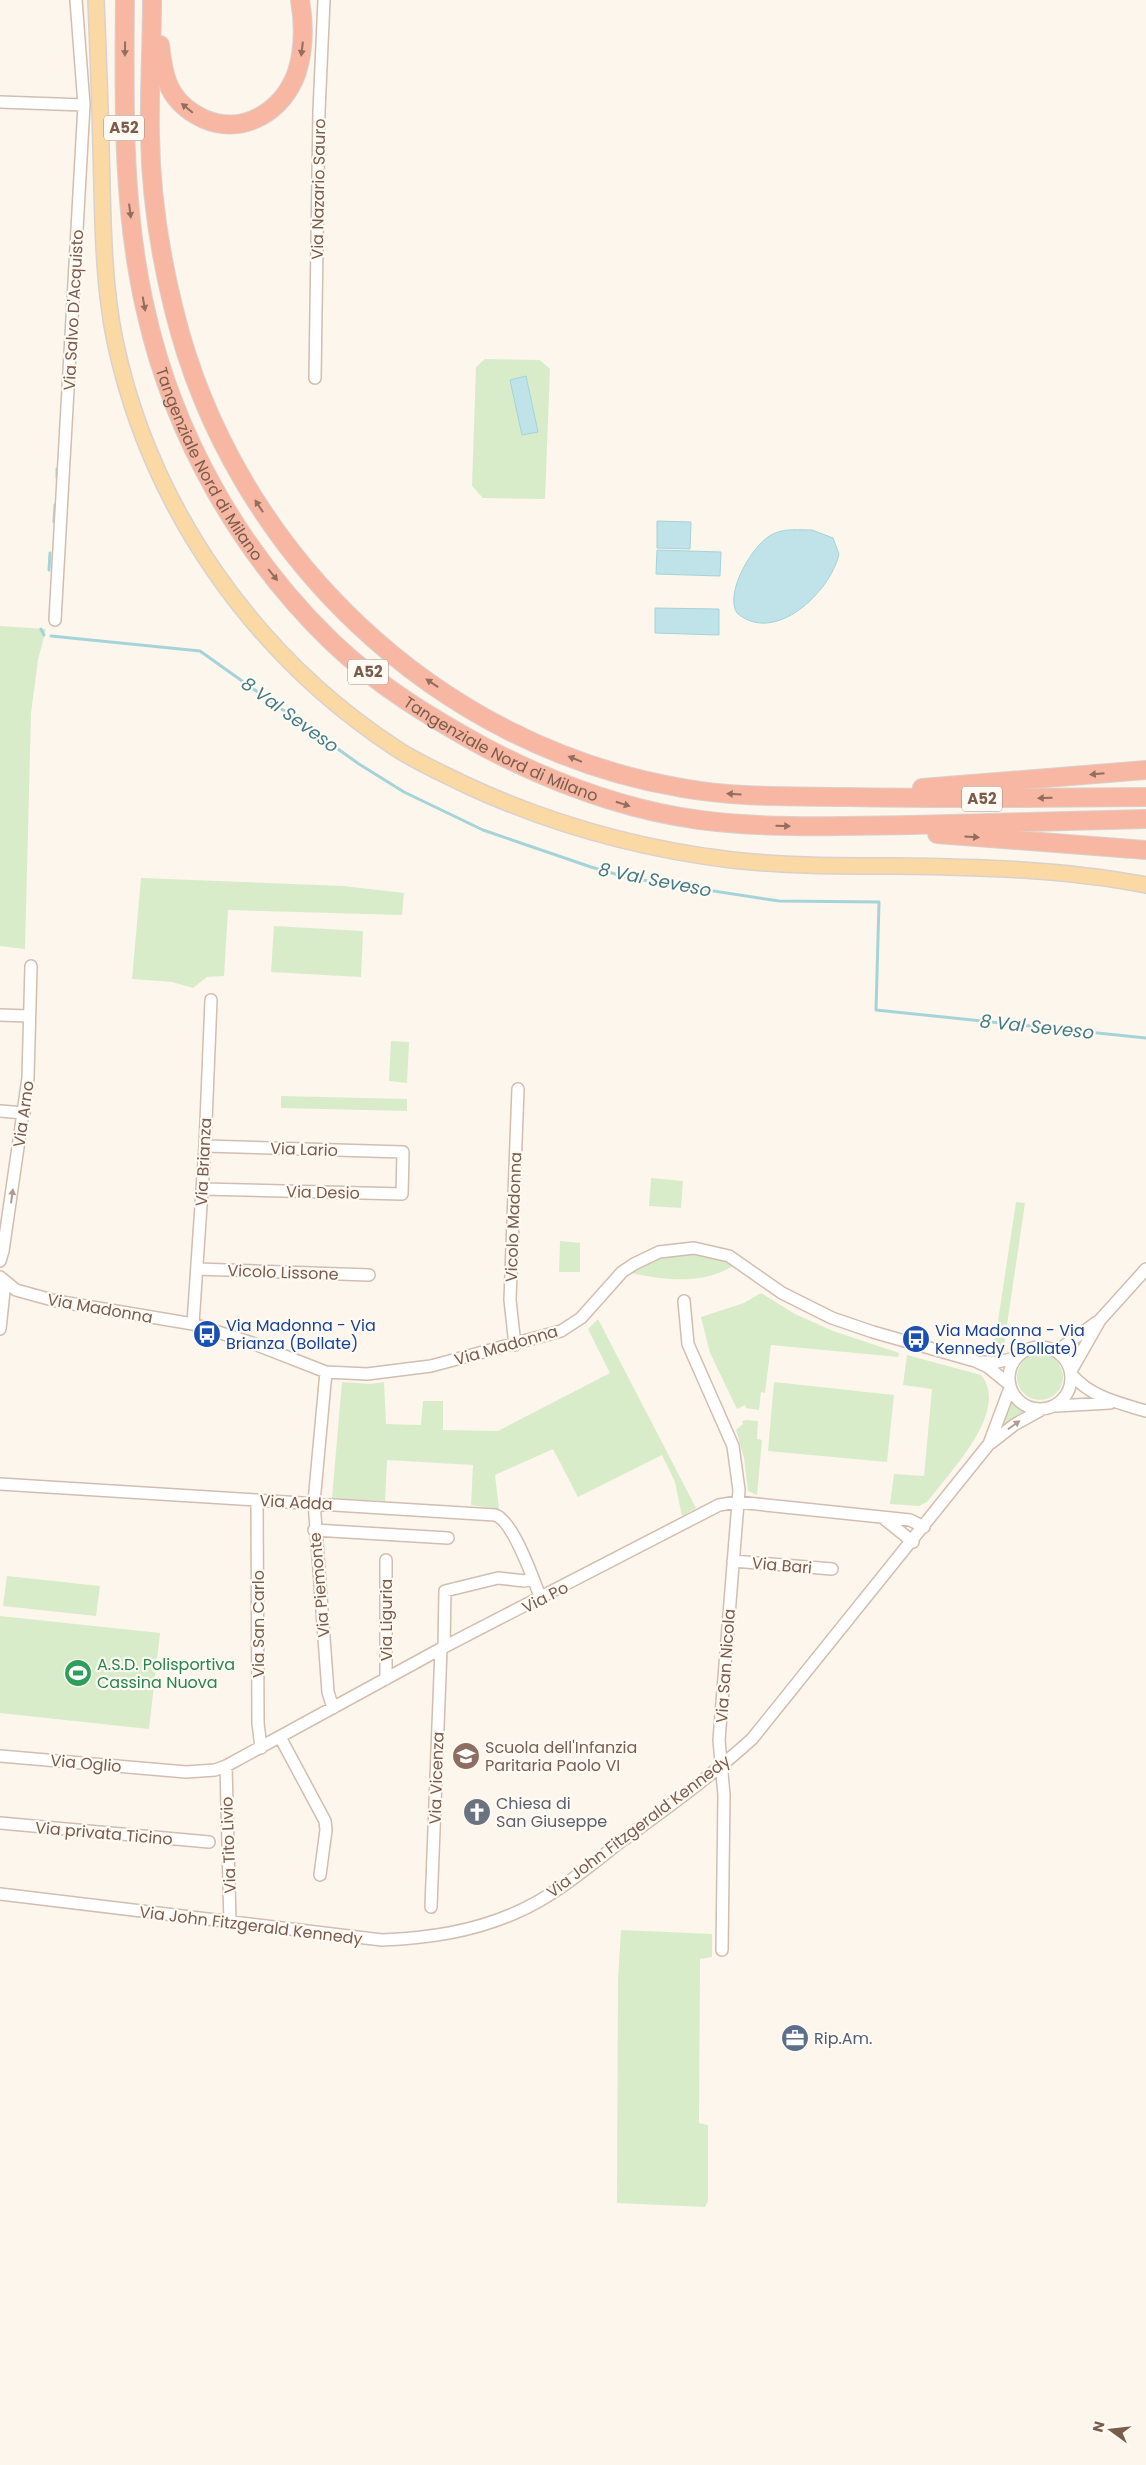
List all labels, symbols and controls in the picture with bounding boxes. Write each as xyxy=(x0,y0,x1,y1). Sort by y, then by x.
one-way arrow xyxy=(120,41,128,57)
one-way arrow xyxy=(298,41,306,57)
one-way arrow xyxy=(180,102,193,113)
road number: A52 xyxy=(104,116,144,140)
street label: Via Nazario Sauro xyxy=(306,118,331,260)
one-way arrow xyxy=(126,203,134,219)
street label: Via Salvo D'Acquisto xyxy=(58,229,89,391)
one-way arrow xyxy=(141,297,149,313)
street label: Tangenziale Nord di Milano xyxy=(150,364,268,566)
one-way arrow xyxy=(254,499,263,513)
one-way arrow xyxy=(267,568,278,581)
road number: A52 xyxy=(348,660,388,684)
water label: 8 Val Seveso xyxy=(237,671,344,758)
one-way arrow xyxy=(426,678,439,688)
street label: Tangenziale Nord di Milano xyxy=(399,691,601,807)
one-way arrow xyxy=(568,755,583,762)
one-way arrow xyxy=(1089,770,1105,778)
road number: A52 xyxy=(962,786,1002,812)
one-way arrow xyxy=(725,790,741,798)
one-way arrow xyxy=(1037,794,1053,802)
one-way arrow xyxy=(615,801,630,809)
one-way arrow xyxy=(776,822,792,830)
one-way arrow xyxy=(965,833,981,841)
water label: 8 Val Seveso xyxy=(596,856,714,903)
water label: 8 Val Seveso xyxy=(979,1008,1095,1045)
street label: Via Arno xyxy=(7,1079,40,1149)
street label: Via Brianza xyxy=(190,1117,217,1207)
street label: Via Lario xyxy=(270,1137,338,1162)
street label: Vicolo Madonna xyxy=(500,1152,527,1282)
street label: Via Desio xyxy=(286,1180,360,1205)
one-way arrow xyxy=(8,1187,16,1203)
street label: Vicolo Lissone xyxy=(227,1259,339,1286)
street label: Via Madonna xyxy=(45,1288,154,1329)
place label: Via Madonna - Via Brianza (Bollate) xyxy=(226,1314,376,1355)
bus stop icon: Via Madonna - Via Brianza (Bollate) xyxy=(192,1319,222,1349)
place label: Via Madonna - Via Kennedy (Bollate) xyxy=(935,1319,1085,1360)
street label: Via Madonna xyxy=(452,1320,561,1371)
bus stop icon: Via Madonna - Via Kennedy (Bollate) xyxy=(901,1324,931,1354)
one-way arrow xyxy=(1007,1420,1021,1430)
street label: Via Adda xyxy=(259,1489,333,1516)
street label: Via Piemonte xyxy=(303,1531,336,1639)
street label: Via Bari xyxy=(751,1551,813,1580)
street label: Via San Carlo xyxy=(247,1570,270,1678)
street label: Via Po xyxy=(518,1576,572,1619)
street label: Via Liguria xyxy=(375,1579,398,1661)
street label: Via San Nicola xyxy=(710,1608,741,1724)
place label: A.S.D. Polisportiva Cassina Nuova xyxy=(97,1653,235,1694)
sports icon: A.S.D. Polisportiva Cassina Nuova xyxy=(63,1658,93,1688)
street label: Via Vicenza xyxy=(423,1731,450,1825)
place label: Scuola dell'Infanzia Paritaria Paolo VI xyxy=(485,1736,637,1777)
school or university icon: Scuola dell'Infanzia Paritaria Paolo VI xyxy=(451,1741,481,1771)
street label: Via Oglio xyxy=(49,1749,123,1778)
street label: Via John Fitzgerald Kennedy xyxy=(542,1750,735,1903)
place label: Chiesa di San Giuseppe xyxy=(496,1792,607,1833)
street label: Via Tito Livio xyxy=(215,1796,242,1894)
church icon: Chiesa di San Giuseppe xyxy=(462,1797,492,1827)
street label: Via privata Ticino xyxy=(34,1816,174,1851)
street label: Via John Fitzgerald Kennedy xyxy=(138,1900,364,1951)
office icon: Rip.Am. xyxy=(780,2023,810,2053)
place label: Rip.Am. xyxy=(814,2027,872,2050)
north arrow xyxy=(1086,2405,1136,2455)
text: N xyxy=(1087,2419,1109,2434)

